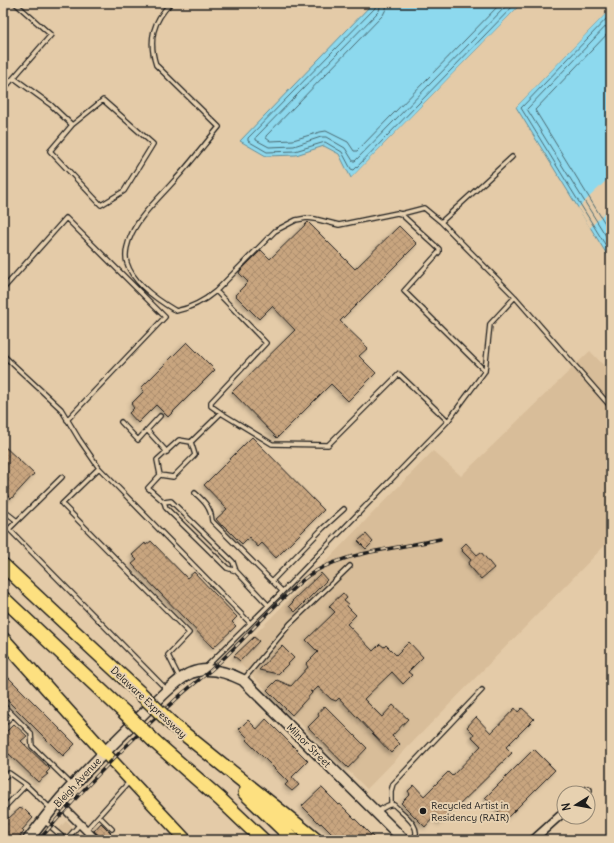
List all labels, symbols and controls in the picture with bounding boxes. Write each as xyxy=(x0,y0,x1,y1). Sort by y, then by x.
street label: Delaware Expressway xyxy=(108,664,189,741)
street label: Milnor Street xyxy=(284,721,334,771)
street label: Bleigh Avenue xyxy=(51,755,104,810)
north arrow xyxy=(556,785,596,825)
place label: Recycled Artist in Residency (RAIR) xyxy=(431,799,509,824)
text: N xyxy=(559,802,574,812)
marker: Recycled Artist in Residency (RAIR) xyxy=(418,806,428,816)

